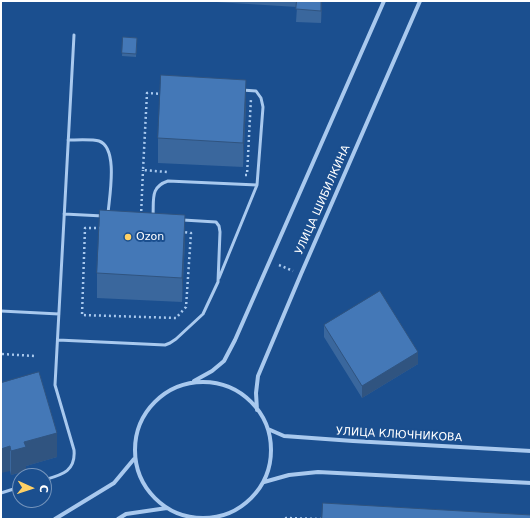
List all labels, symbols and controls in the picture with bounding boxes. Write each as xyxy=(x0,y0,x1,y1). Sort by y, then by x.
street label: УЛИЦА ШИБИЛКИНА xyxy=(293,143,353,257)
place label: Ozon xyxy=(136,230,164,244)
marker: Ozon xyxy=(123,232,133,242)
street label: УЛИЦА КЛЮЧНИКОВА xyxy=(336,425,462,445)
north arrow xyxy=(12,468,52,508)
text: С xyxy=(37,484,50,493)

